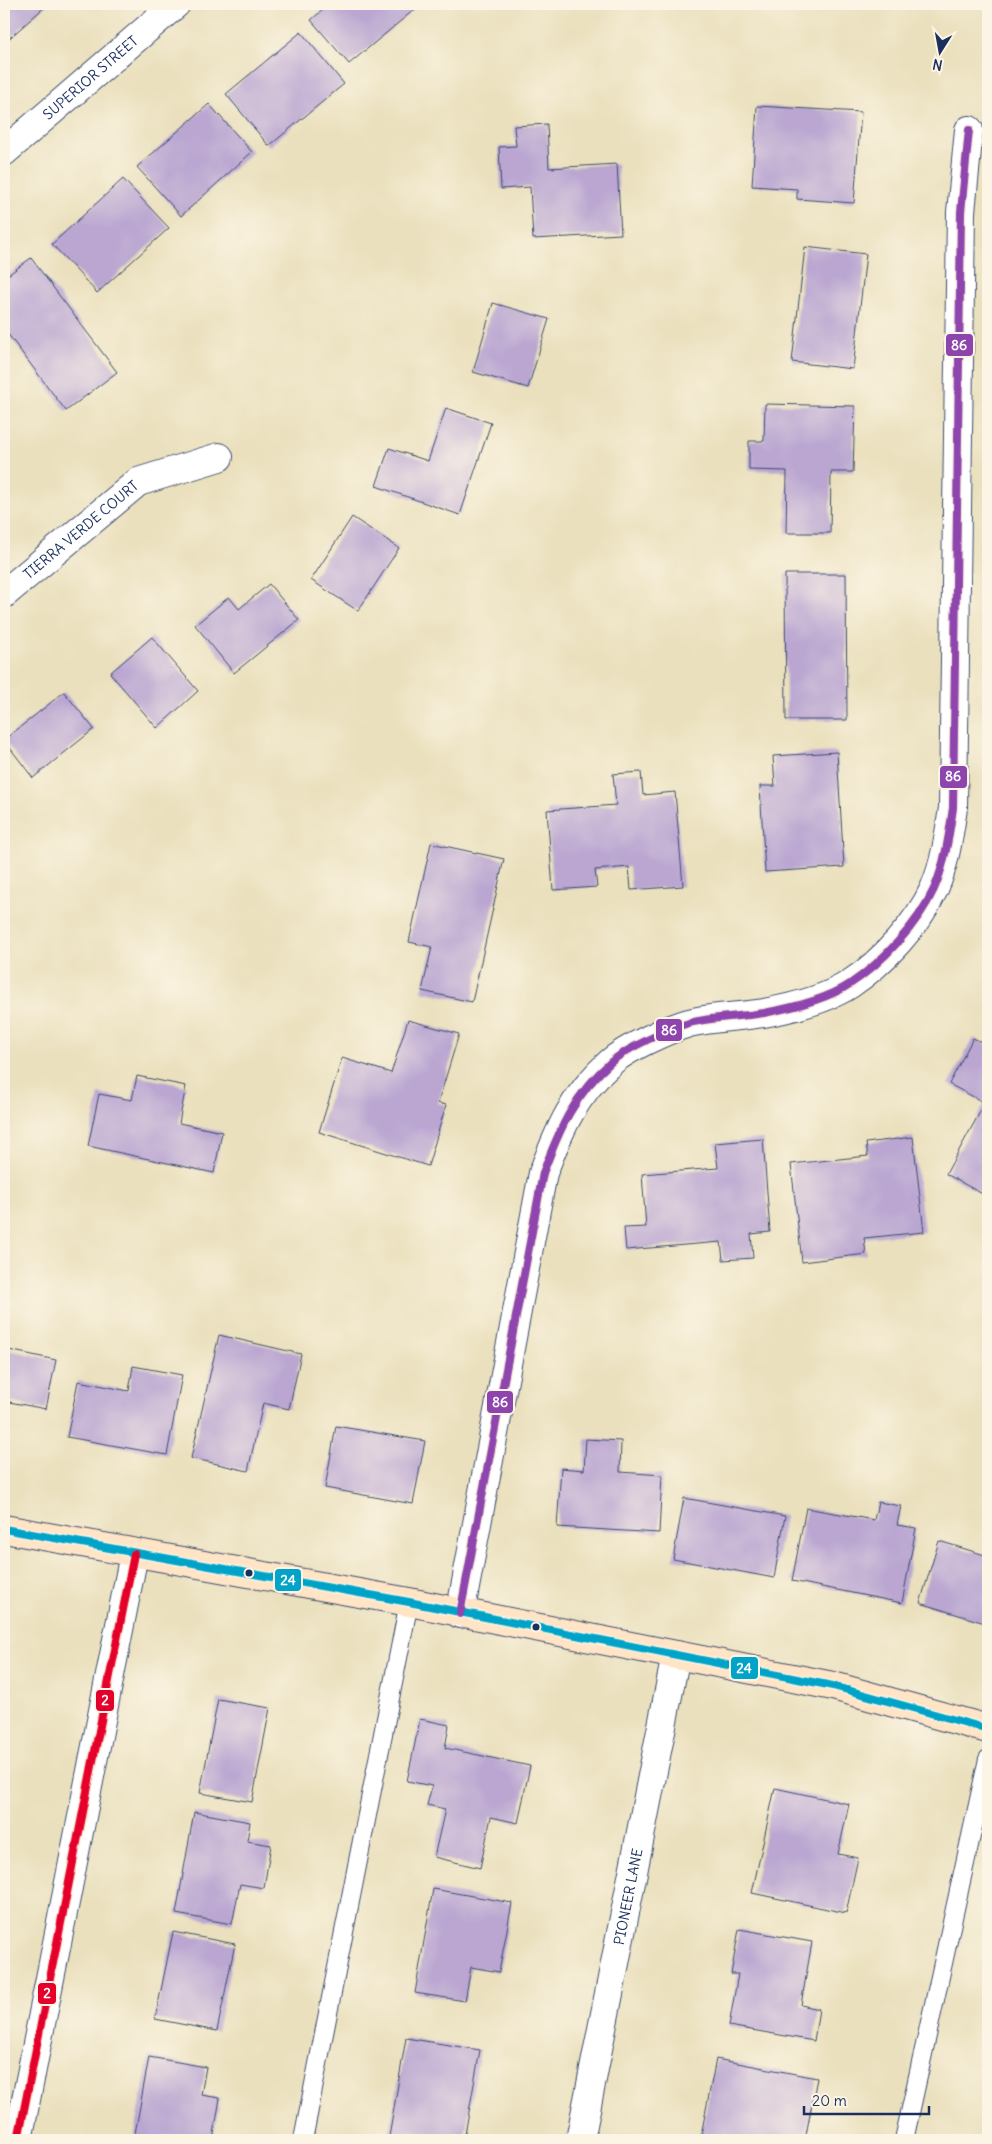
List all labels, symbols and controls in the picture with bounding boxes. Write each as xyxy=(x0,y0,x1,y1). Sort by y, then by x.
north arrow xyxy=(914,28,964,78)
street label: SUPERIOR STREET xyxy=(39,32,142,123)
text: N xyxy=(931,55,944,75)
line badge: 86 xyxy=(945,333,974,357)
text: 86 xyxy=(951,336,967,354)
street label: TIERRA VERDE COURT xyxy=(20,477,142,583)
line badge: 86 xyxy=(939,765,968,789)
text: 86 xyxy=(945,767,961,785)
line badge: 86 xyxy=(655,1018,683,1042)
text: 86 xyxy=(661,1021,677,1039)
line badge: 86 xyxy=(486,1390,514,1414)
text: 86 xyxy=(492,1393,508,1411)
unlabelled marker xyxy=(244,1568,254,1578)
line badge: 24 xyxy=(274,1568,302,1592)
text: 24 xyxy=(280,1571,296,1589)
unlabelled marker xyxy=(531,1622,541,1632)
line badge: 24 xyxy=(730,1656,759,1680)
text: 24 xyxy=(736,1659,752,1677)
line badge: 2 xyxy=(95,1689,115,1712)
text: 2 xyxy=(101,1691,109,1709)
street label: PIONEER LANE xyxy=(610,1847,646,1947)
line badge: 2 xyxy=(37,1982,57,2005)
text: 2 xyxy=(43,1984,51,2002)
scale bar xyxy=(804,2084,930,2116)
text: 20 m xyxy=(812,2091,847,2110)

